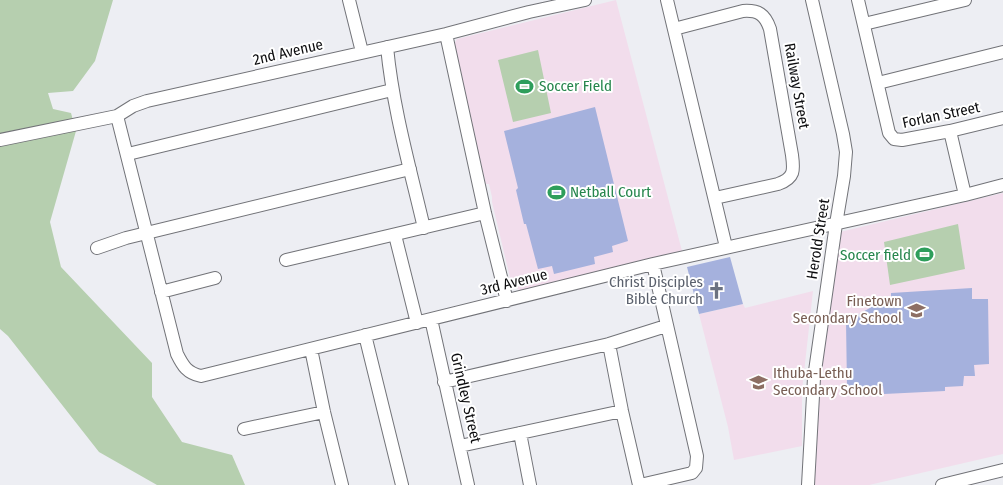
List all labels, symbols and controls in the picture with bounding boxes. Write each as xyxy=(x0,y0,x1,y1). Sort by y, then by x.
street label: 2nd Avenue xyxy=(251,35,325,69)
street label: Railway Street xyxy=(781,42,813,130)
sports icon: Soccer Field xyxy=(515,76,535,96)
place label: Soccer Field xyxy=(539,77,612,95)
street label: Forlan Street xyxy=(901,98,981,132)
sports icon: Netball Court xyxy=(546,182,566,202)
place label: Netball Court xyxy=(570,183,651,201)
street label: Herold Street xyxy=(803,197,833,281)
sports icon: Soccer field xyxy=(915,245,935,265)
place label: Soccer field xyxy=(840,246,911,264)
street label: 3rd Avenue xyxy=(479,265,549,299)
place label: Christ Disciples Bible Church xyxy=(609,273,703,308)
church icon: Christ Disciples Bible Church xyxy=(707,281,727,301)
place label: Finetown Secondary School xyxy=(793,292,902,327)
school or university icon: Finetown Secondary School xyxy=(906,300,926,320)
street label: Grindley Street xyxy=(447,351,485,445)
place label: Ithuba-Lethu Secondary School xyxy=(773,364,882,399)
school or university icon: Ithuba-Lethu Secondary School xyxy=(749,372,769,392)

